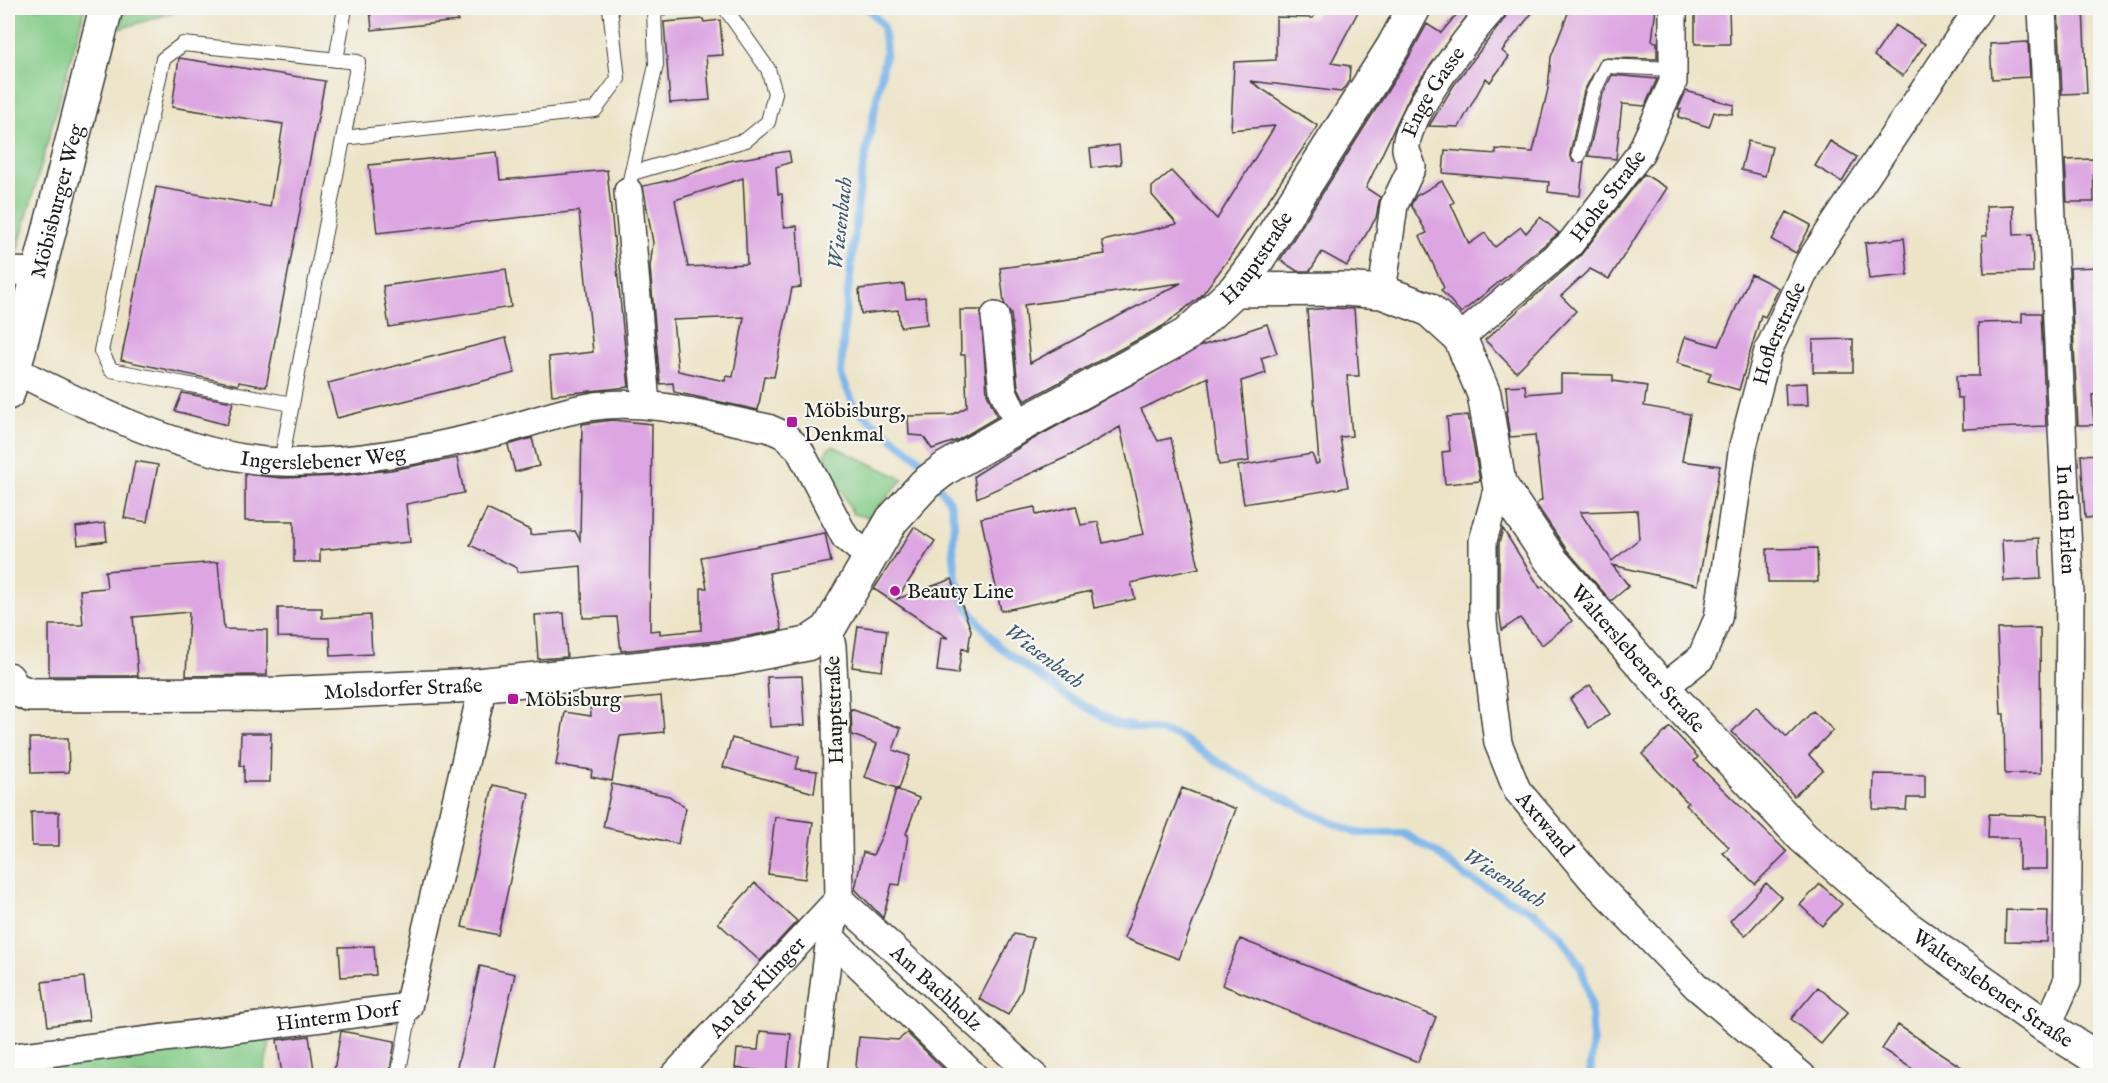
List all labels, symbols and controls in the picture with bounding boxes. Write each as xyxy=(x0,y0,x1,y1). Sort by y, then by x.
street label: Enge Gasse xyxy=(1396,41,1472,141)
street label: Möbisburger Weg xyxy=(26,121,91,281)
street label: Hohe Straße xyxy=(1565,145,1653,248)
water label: Wiesenbach xyxy=(822,176,860,271)
street label: Hauptstraße xyxy=(1215,206,1300,312)
street label: Hoflerstraße xyxy=(1748,278,1813,388)
place label: Möbisburg, Denkmal xyxy=(804,398,906,449)
marker: Möbisburg, Denkmal xyxy=(785,415,799,429)
street label: Ingerslebener Weg xyxy=(238,440,409,477)
street label: In den Erlen xyxy=(2049,464,2081,575)
place label: Beauty Line xyxy=(907,579,1014,606)
street label: Walterslebener Straße xyxy=(1564,580,1711,740)
marker: Beauty Line xyxy=(888,584,902,598)
water label: Wiesenbach xyxy=(998,618,1089,696)
street label: Hauptstraße xyxy=(820,655,851,765)
street label: Molsdorfer Straße xyxy=(323,672,484,707)
place label: Möbisburg xyxy=(525,687,622,714)
marker: Möbisburg xyxy=(506,692,520,706)
street label: Axtwand xyxy=(1509,786,1580,863)
water label: Wiesenbach xyxy=(1457,842,1551,915)
street label: Walterslebener Straße xyxy=(1906,924,2078,1055)
street label: An der Klinger xyxy=(704,931,813,1045)
street label: Am Bachholz xyxy=(883,939,988,1038)
street label: Hinterm Dorf xyxy=(274,996,404,1039)

